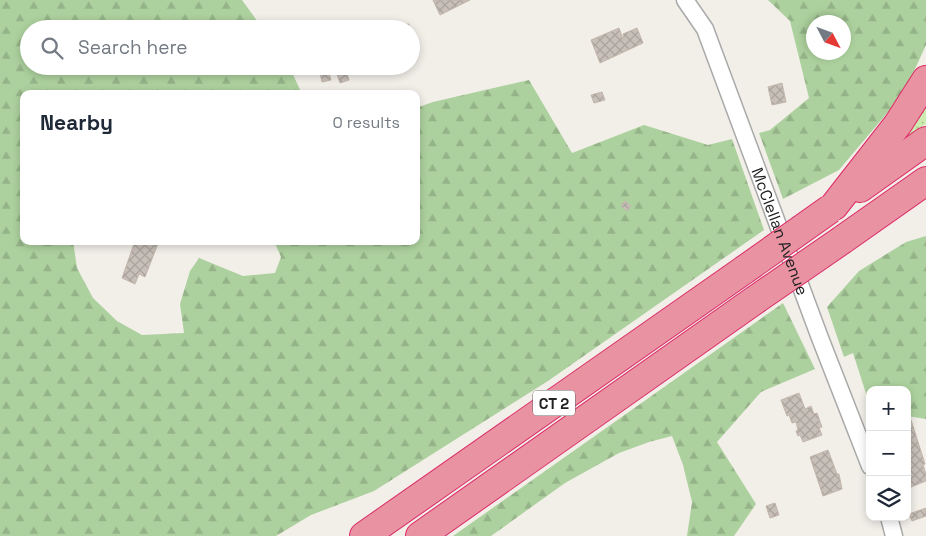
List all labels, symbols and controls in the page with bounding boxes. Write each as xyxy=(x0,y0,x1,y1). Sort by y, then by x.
north arrow xyxy=(806,15,851,60)
search box xyxy=(20,20,420,75)
icon: search xyxy=(38,34,66,62)
text: Search here xyxy=(78,35,188,60)
text: Nearby xyxy=(40,109,113,136)
text: 0 results xyxy=(332,112,400,133)
street label: McClellan Avenue xyxy=(747,165,814,298)
map controls xyxy=(866,386,911,521)
button: + xyxy=(866,386,911,431)
road number: CT 2 xyxy=(533,390,575,416)
button: − xyxy=(866,431,911,476)
button: layers xyxy=(866,476,911,521)

